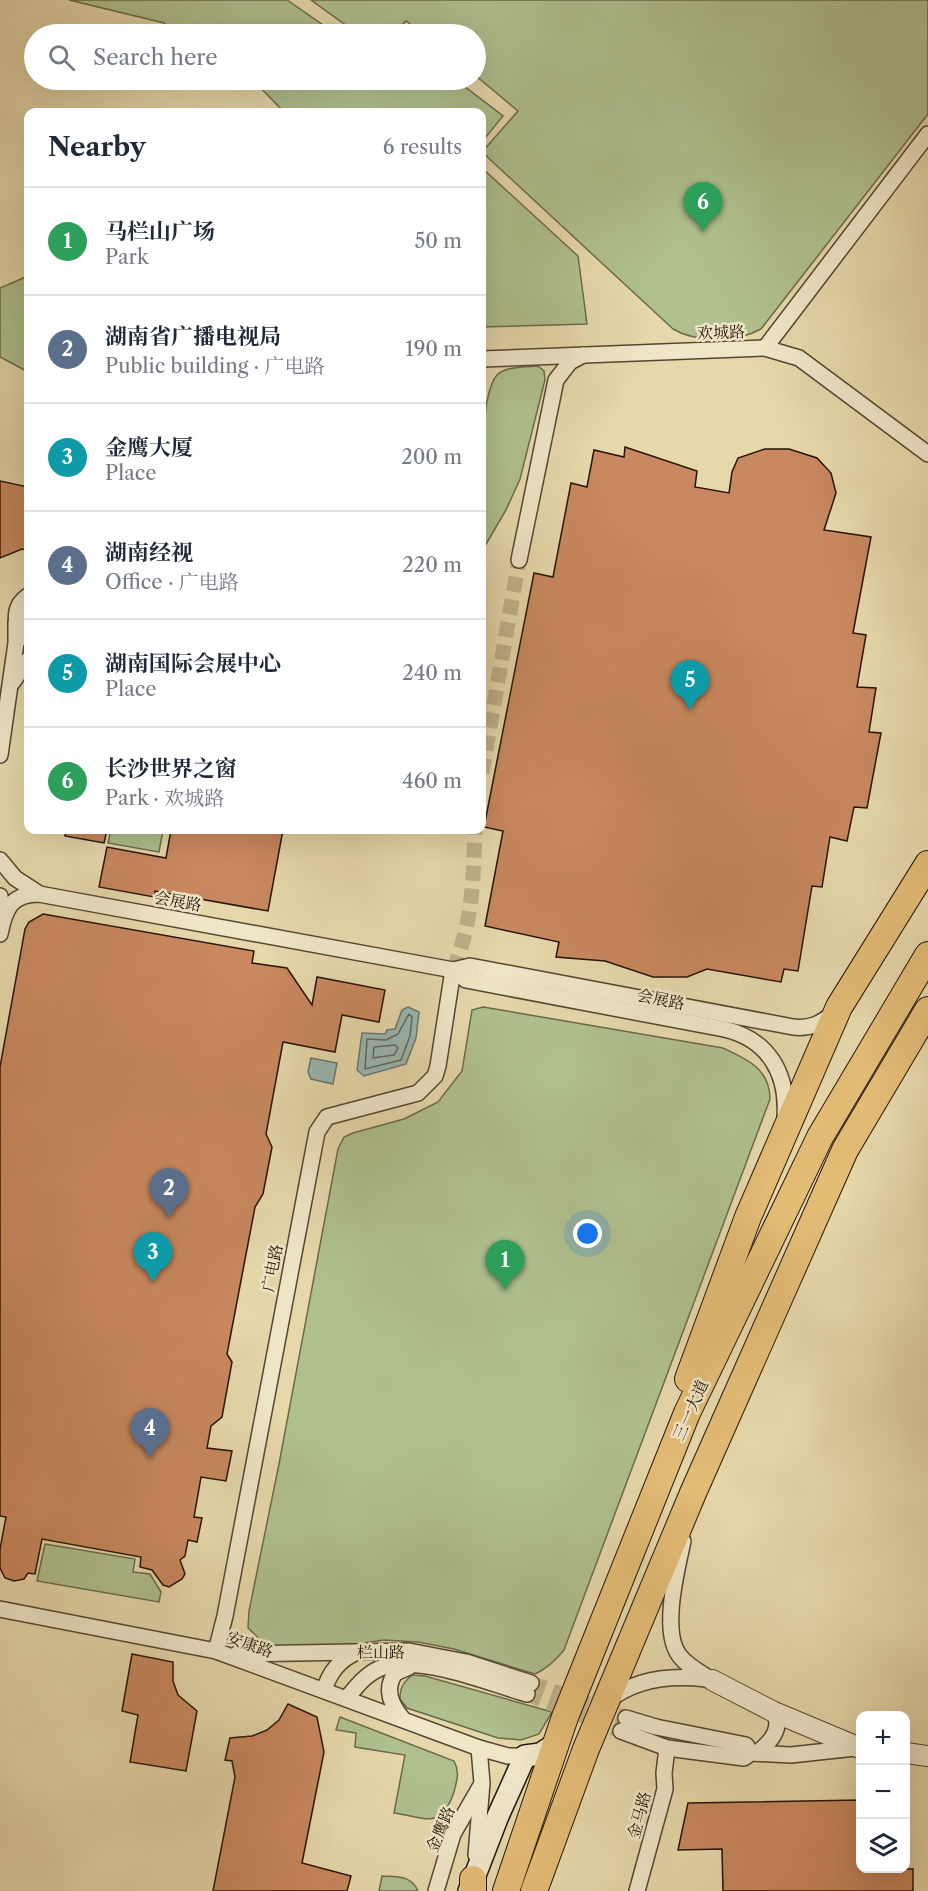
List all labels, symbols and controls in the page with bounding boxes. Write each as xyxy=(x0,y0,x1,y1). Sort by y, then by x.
search box xyxy=(24,24,486,90)
icon: search xyxy=(45,41,78,74)
text: Search here xyxy=(93,44,218,71)
text: Nearby xyxy=(48,131,146,163)
text: 6 results xyxy=(383,135,462,159)
pin: 6 xyxy=(684,182,722,232)
text: 马栏山广场 xyxy=(105,218,215,245)
text: 1 xyxy=(63,229,72,253)
text: 50 m xyxy=(415,229,462,253)
text: Park xyxy=(105,245,148,269)
street label: 欢城路 xyxy=(697,321,745,343)
text: 湖南省广播电视局 xyxy=(105,323,281,350)
text: 2 xyxy=(62,337,73,361)
text: 190 m xyxy=(405,337,462,361)
text: Public building · 广电路 xyxy=(105,354,325,378)
text: 金鹰大厦 xyxy=(105,434,193,461)
text: 3 xyxy=(62,445,73,469)
text: 200 m xyxy=(401,445,462,469)
text: Place xyxy=(105,461,156,485)
text: 湖南经视 xyxy=(105,539,193,566)
text: 4 xyxy=(62,553,73,577)
text: 220 m xyxy=(402,553,462,577)
text: Office · 广电路 xyxy=(105,570,239,594)
text: 湖南国际会展中心 xyxy=(105,650,281,677)
pin: 5 xyxy=(670,660,710,710)
text: 5 xyxy=(62,661,73,685)
text: 240 m xyxy=(402,661,462,685)
text: Place xyxy=(105,677,156,701)
text: 长沙世界之窗 xyxy=(105,755,237,782)
text: 6 xyxy=(62,769,73,793)
text: 460 m xyxy=(402,769,462,793)
text: Park · 欢城路 xyxy=(105,786,224,810)
street label: 会展路 xyxy=(153,887,203,915)
street label: 会展路 xyxy=(636,985,686,1013)
pin: 2 xyxy=(150,1168,188,1218)
your location xyxy=(573,1219,602,1248)
pin: 3 xyxy=(134,1232,172,1282)
pin: 1 xyxy=(486,1240,524,1290)
street label: 广电路 xyxy=(258,1243,286,1293)
street label: 三一大道 xyxy=(668,1377,712,1443)
pin: 4 xyxy=(130,1408,170,1458)
street label: 安康路 xyxy=(224,1626,276,1662)
street label: 栏山路 xyxy=(357,1642,405,1662)
map controls xyxy=(856,1711,910,1873)
button: + xyxy=(856,1711,910,1765)
button: − xyxy=(856,1765,910,1819)
street label: 金马路 xyxy=(623,1789,655,1841)
street label: 金鹰路 xyxy=(421,1803,459,1855)
button: layers xyxy=(856,1819,910,1873)

